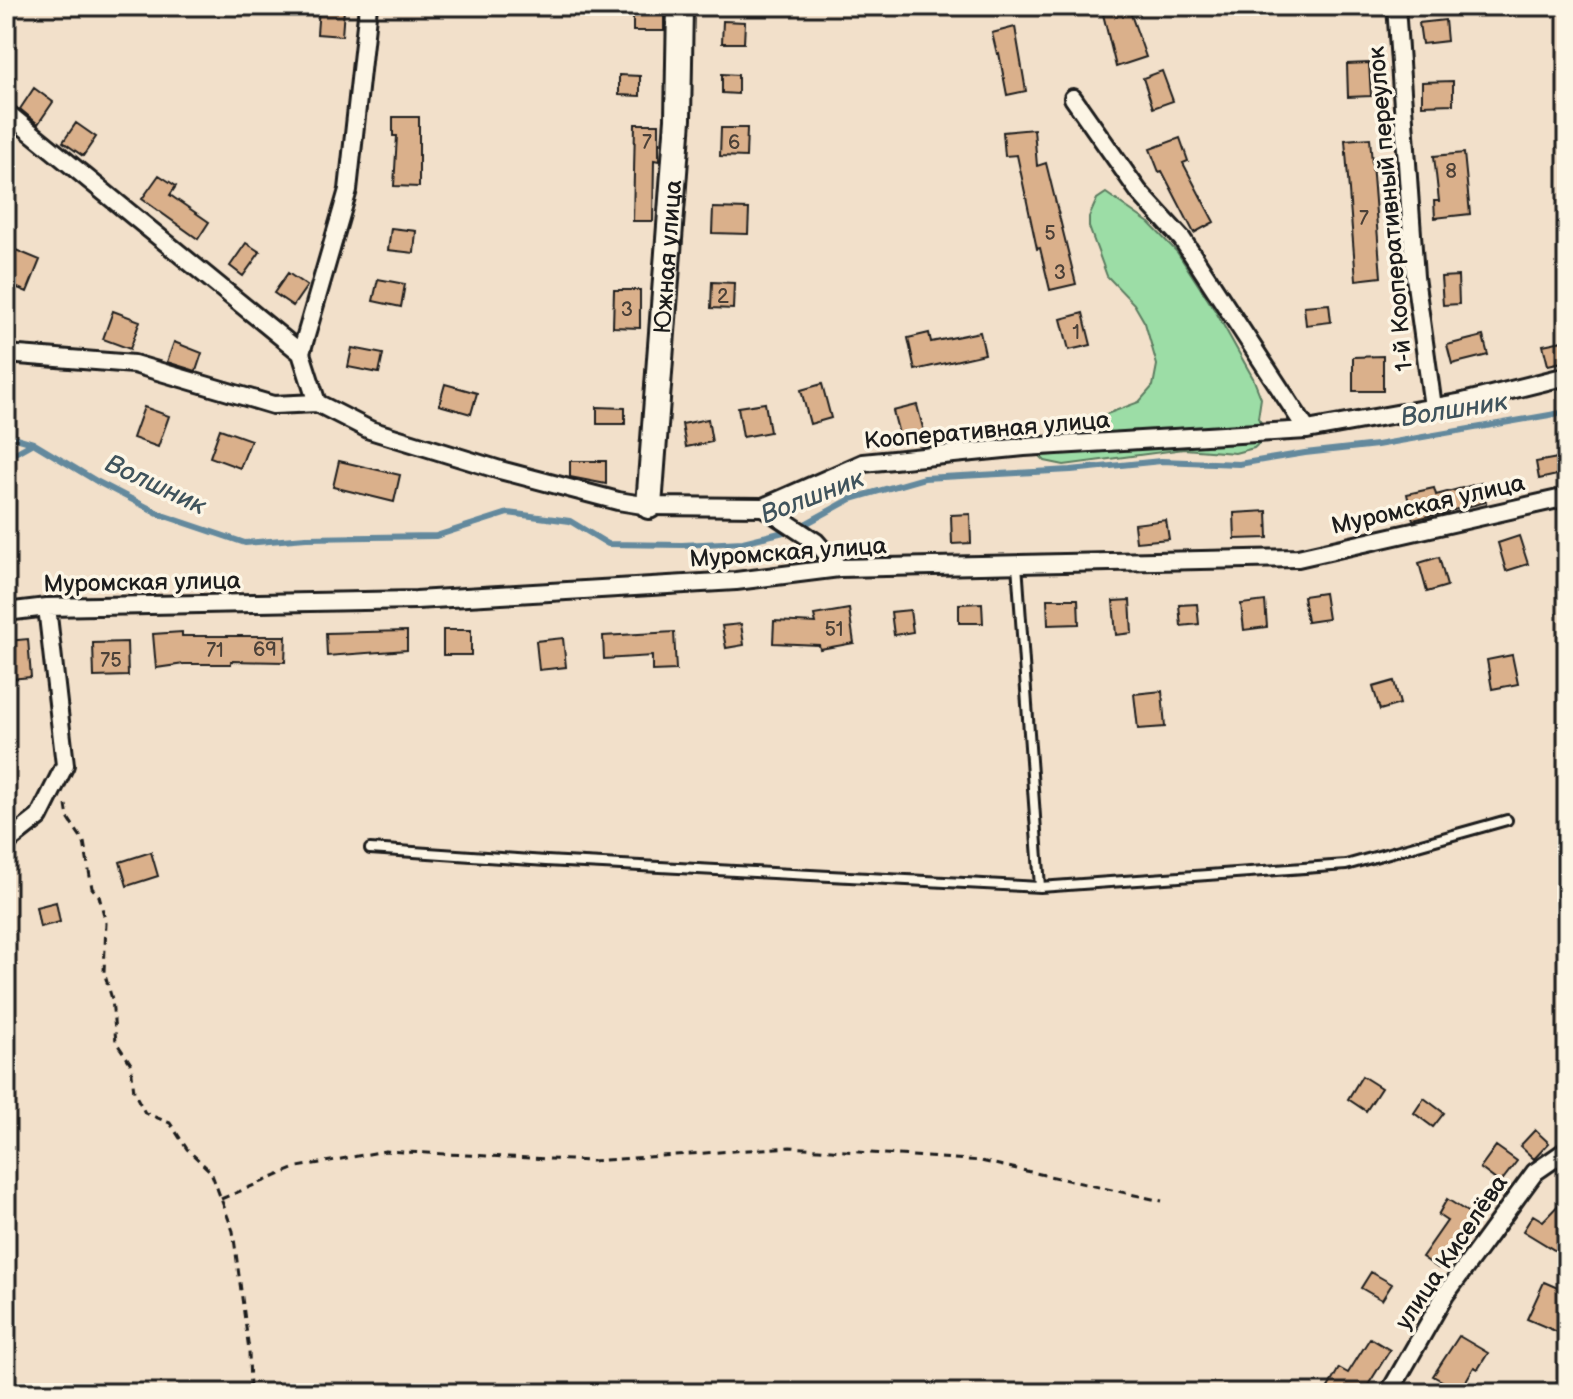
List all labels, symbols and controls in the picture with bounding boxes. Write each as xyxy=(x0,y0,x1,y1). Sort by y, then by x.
street label: 1-й Кооперативный переулок xyxy=(1362,45,1419,373)
house number: 7 xyxy=(642,131,652,155)
house number: 6 xyxy=(728,131,740,155)
house number: 8 xyxy=(1445,160,1457,184)
street label: Южная улица xyxy=(648,179,688,335)
house number: 7 xyxy=(1359,207,1369,231)
house number: 5 xyxy=(1044,222,1056,246)
house number: 3 xyxy=(1054,261,1066,285)
house number: 2 xyxy=(717,285,729,309)
house number: 3 xyxy=(621,298,633,322)
house number: 1 xyxy=(1072,321,1080,345)
water label: Волшник xyxy=(1398,387,1510,434)
street label: Кооперативная улица xyxy=(863,405,1111,456)
water label: Волшник xyxy=(100,448,211,522)
water label: Волшник xyxy=(757,464,869,531)
street label: Муромская улица xyxy=(1329,468,1528,541)
street label: Муромская улица xyxy=(688,531,888,574)
street label: Муромская улица xyxy=(43,566,241,599)
house number: 51 xyxy=(824,618,844,642)
house number: 69 xyxy=(253,638,277,662)
house number: 71 xyxy=(206,639,224,663)
house number: 75 xyxy=(100,649,122,673)
street label: улица Киселёва xyxy=(1389,1169,1514,1335)

